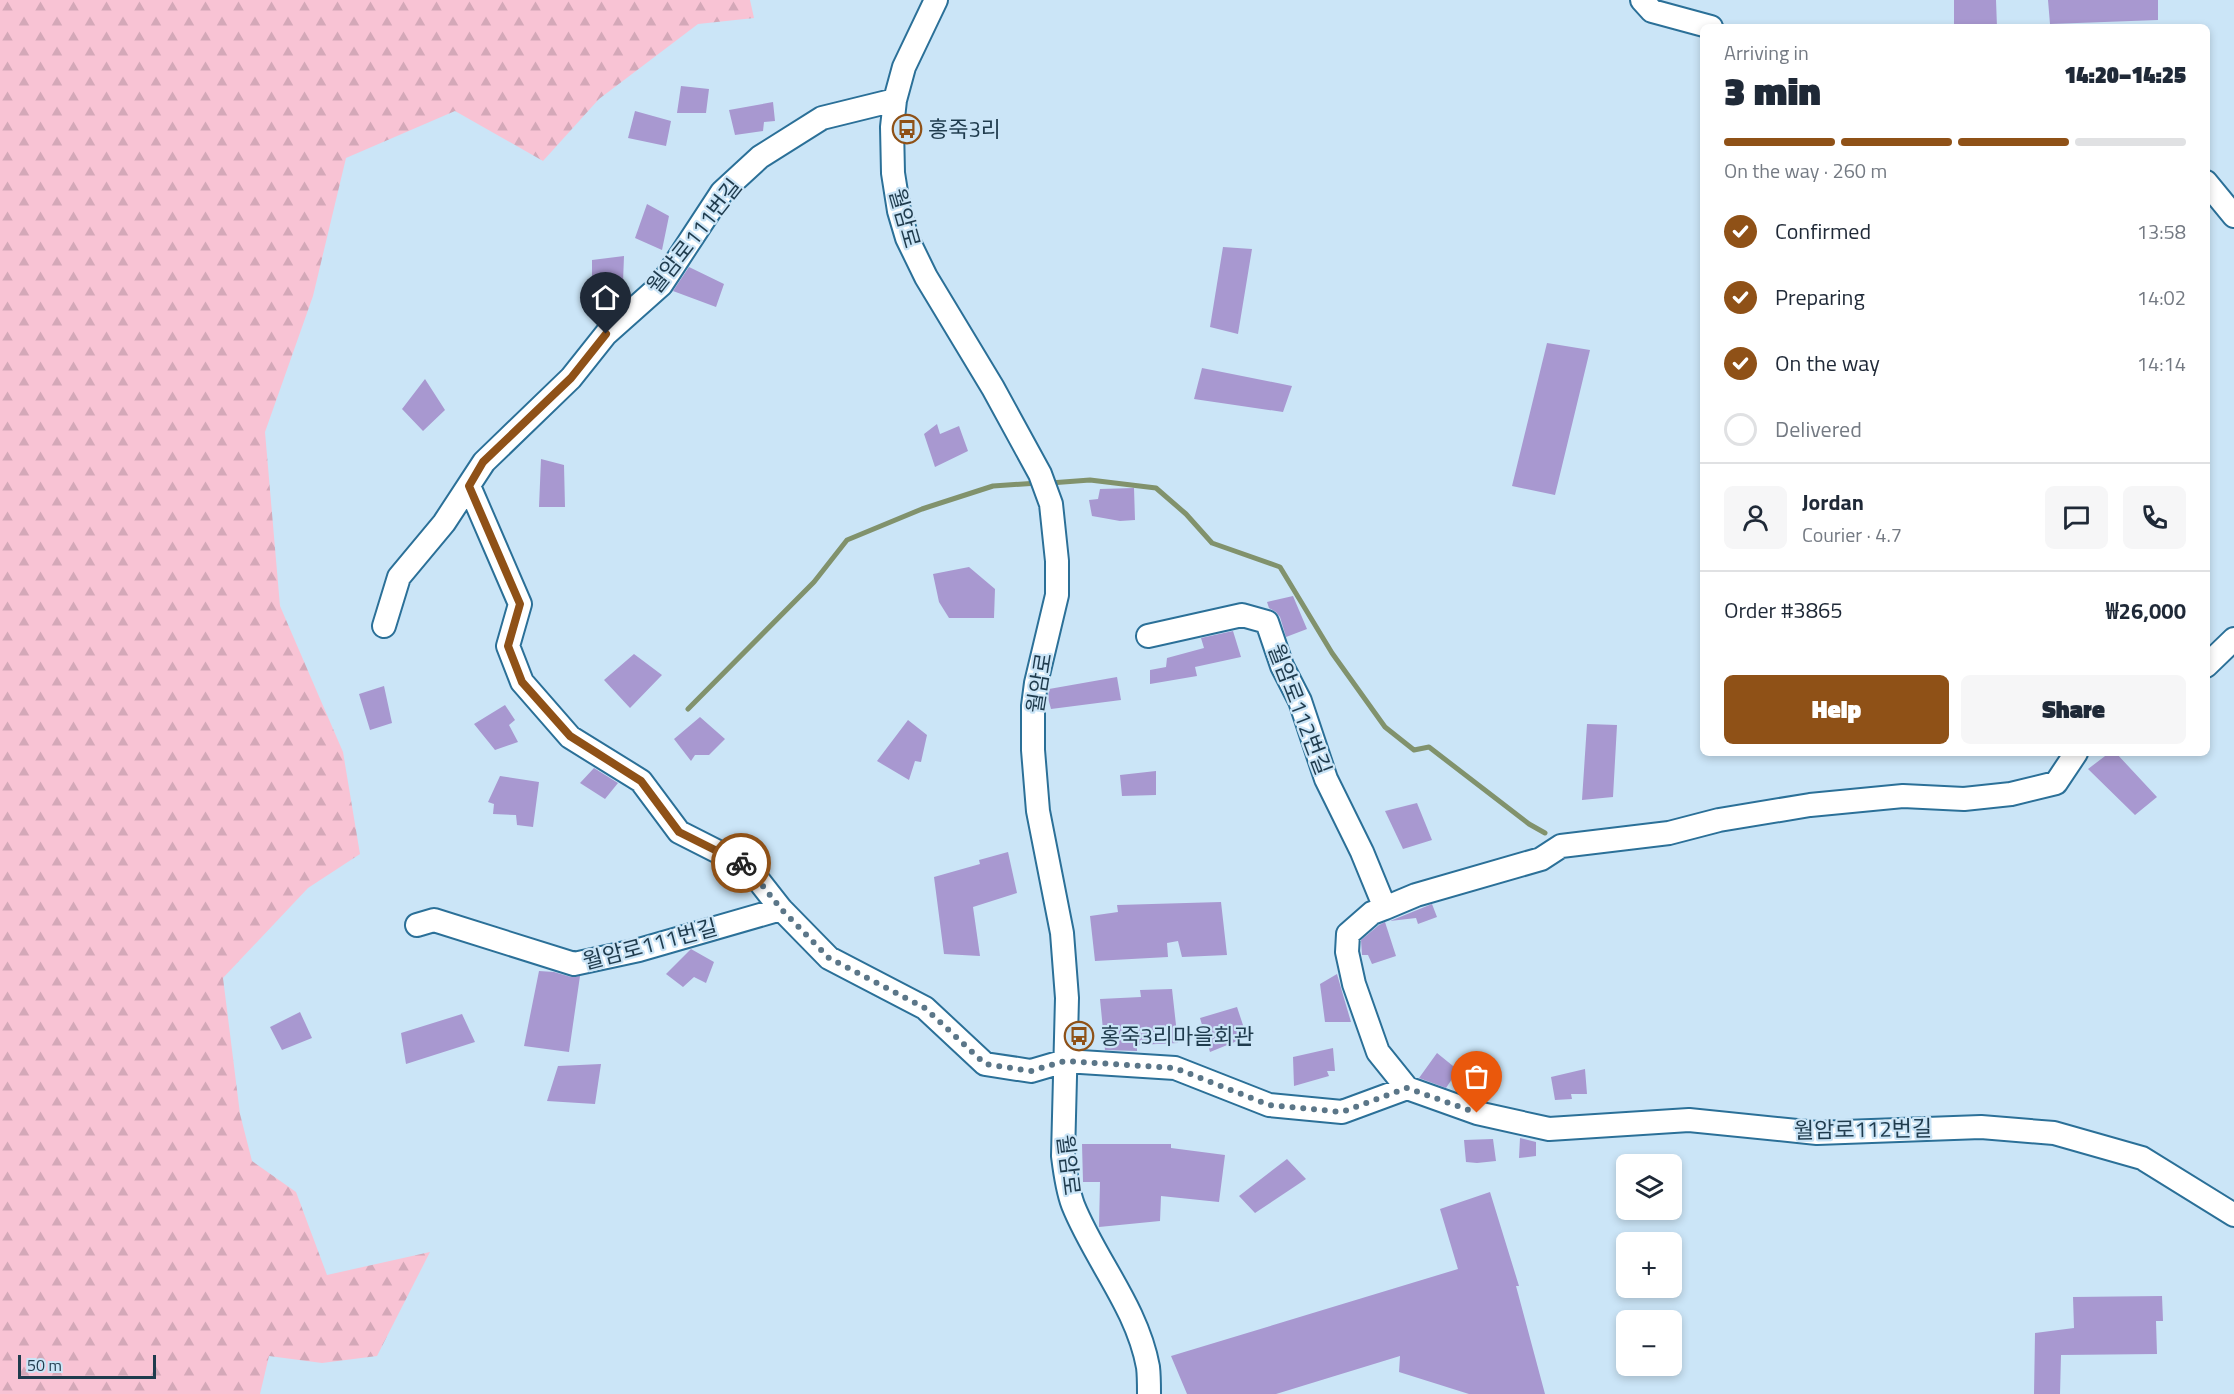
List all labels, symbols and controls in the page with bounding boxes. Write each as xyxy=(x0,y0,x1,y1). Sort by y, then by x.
text: Arriving in xyxy=(1724,37,1809,68)
text: 14:20–14:25 xyxy=(2064,58,2186,92)
text: 3 min xyxy=(1724,61,1821,120)
place label: 홍죽3리 xyxy=(928,112,1001,146)
bus stop icon: 홍죽3리 xyxy=(891,113,923,145)
text: On the way · 260 m xyxy=(1724,155,1887,186)
street label: 월암로111번길 xyxy=(638,171,750,301)
street label: 월암로 xyxy=(880,184,930,252)
text: Confirmed xyxy=(1775,214,1871,248)
icon: check xyxy=(1724,215,1757,248)
text: 13:58 xyxy=(2137,216,2186,247)
pin xyxy=(580,272,631,334)
text: Preparing xyxy=(1775,280,1865,314)
icon: home xyxy=(589,281,622,314)
icon: check xyxy=(1724,281,1757,314)
text: 14:02 xyxy=(2137,282,2186,313)
text: On the way xyxy=(1775,346,1880,380)
icon: check xyxy=(1724,347,1757,380)
text: 14:14 xyxy=(2137,348,2186,379)
text: Delivered xyxy=(1775,412,1862,446)
text: Jordan xyxy=(1802,485,1864,519)
button: person xyxy=(1724,486,1787,549)
button: chat xyxy=(2045,486,2108,549)
button: phone xyxy=(2123,486,2186,549)
text: Courier · 4.7 xyxy=(1802,519,1902,550)
text: Order #3865 xyxy=(1724,593,1843,627)
text: ₩26,000 xyxy=(2106,594,2186,628)
street label: 월암로112번길 xyxy=(1259,638,1341,780)
street label: 월암로 xyxy=(1017,650,1061,716)
button: Help xyxy=(1724,675,1949,744)
button: Share xyxy=(1961,675,2186,744)
courier xyxy=(711,833,771,893)
icon: bike xyxy=(725,847,758,880)
street label: 월암로111번길 xyxy=(579,910,721,978)
place label: 홍죽3리마을회관 xyxy=(1100,1019,1254,1053)
bus stop icon: 홍죽3리마을회관 xyxy=(1063,1020,1095,1052)
pin xyxy=(1451,1051,1502,1113)
icon: bag xyxy=(1460,1060,1493,1093)
street label: 월암로112번길 xyxy=(1794,1111,1932,1147)
street label: 월암로 xyxy=(1048,1133,1090,1197)
map controls xyxy=(1616,1154,1682,1376)
button: layers xyxy=(1616,1154,1682,1220)
button: + xyxy=(1616,1232,1682,1298)
button: − xyxy=(1616,1310,1682,1376)
scale bar xyxy=(18,1352,156,1380)
text: 50 m xyxy=(27,1353,62,1377)

